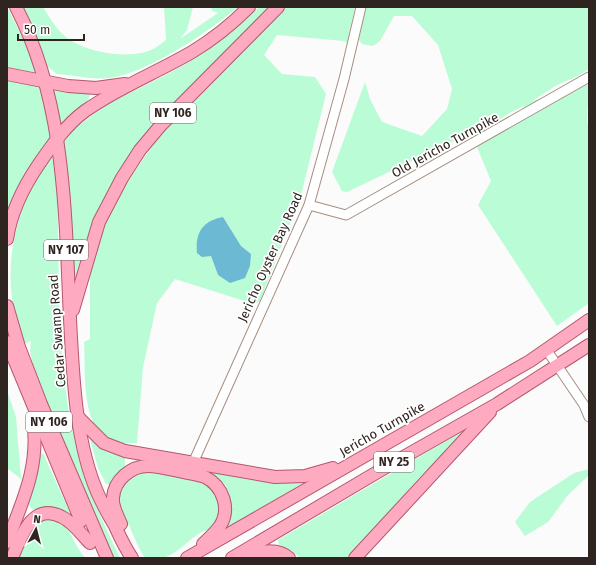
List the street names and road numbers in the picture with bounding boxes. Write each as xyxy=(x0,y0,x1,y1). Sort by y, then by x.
road number: NY 106 xyxy=(150,103,196,123)
street label: Old Jericho Turnpike xyxy=(389,109,501,181)
street label: Jericho Oyster Bay Road xyxy=(235,190,305,324)
road number: NY 107 xyxy=(44,240,88,260)
street label: Cedar Swamp Road xyxy=(46,274,68,388)
street label: Jericho Turnpike xyxy=(337,398,427,460)
road number: NY 106 xyxy=(26,412,72,432)
road number: NY 25 xyxy=(374,452,414,472)

